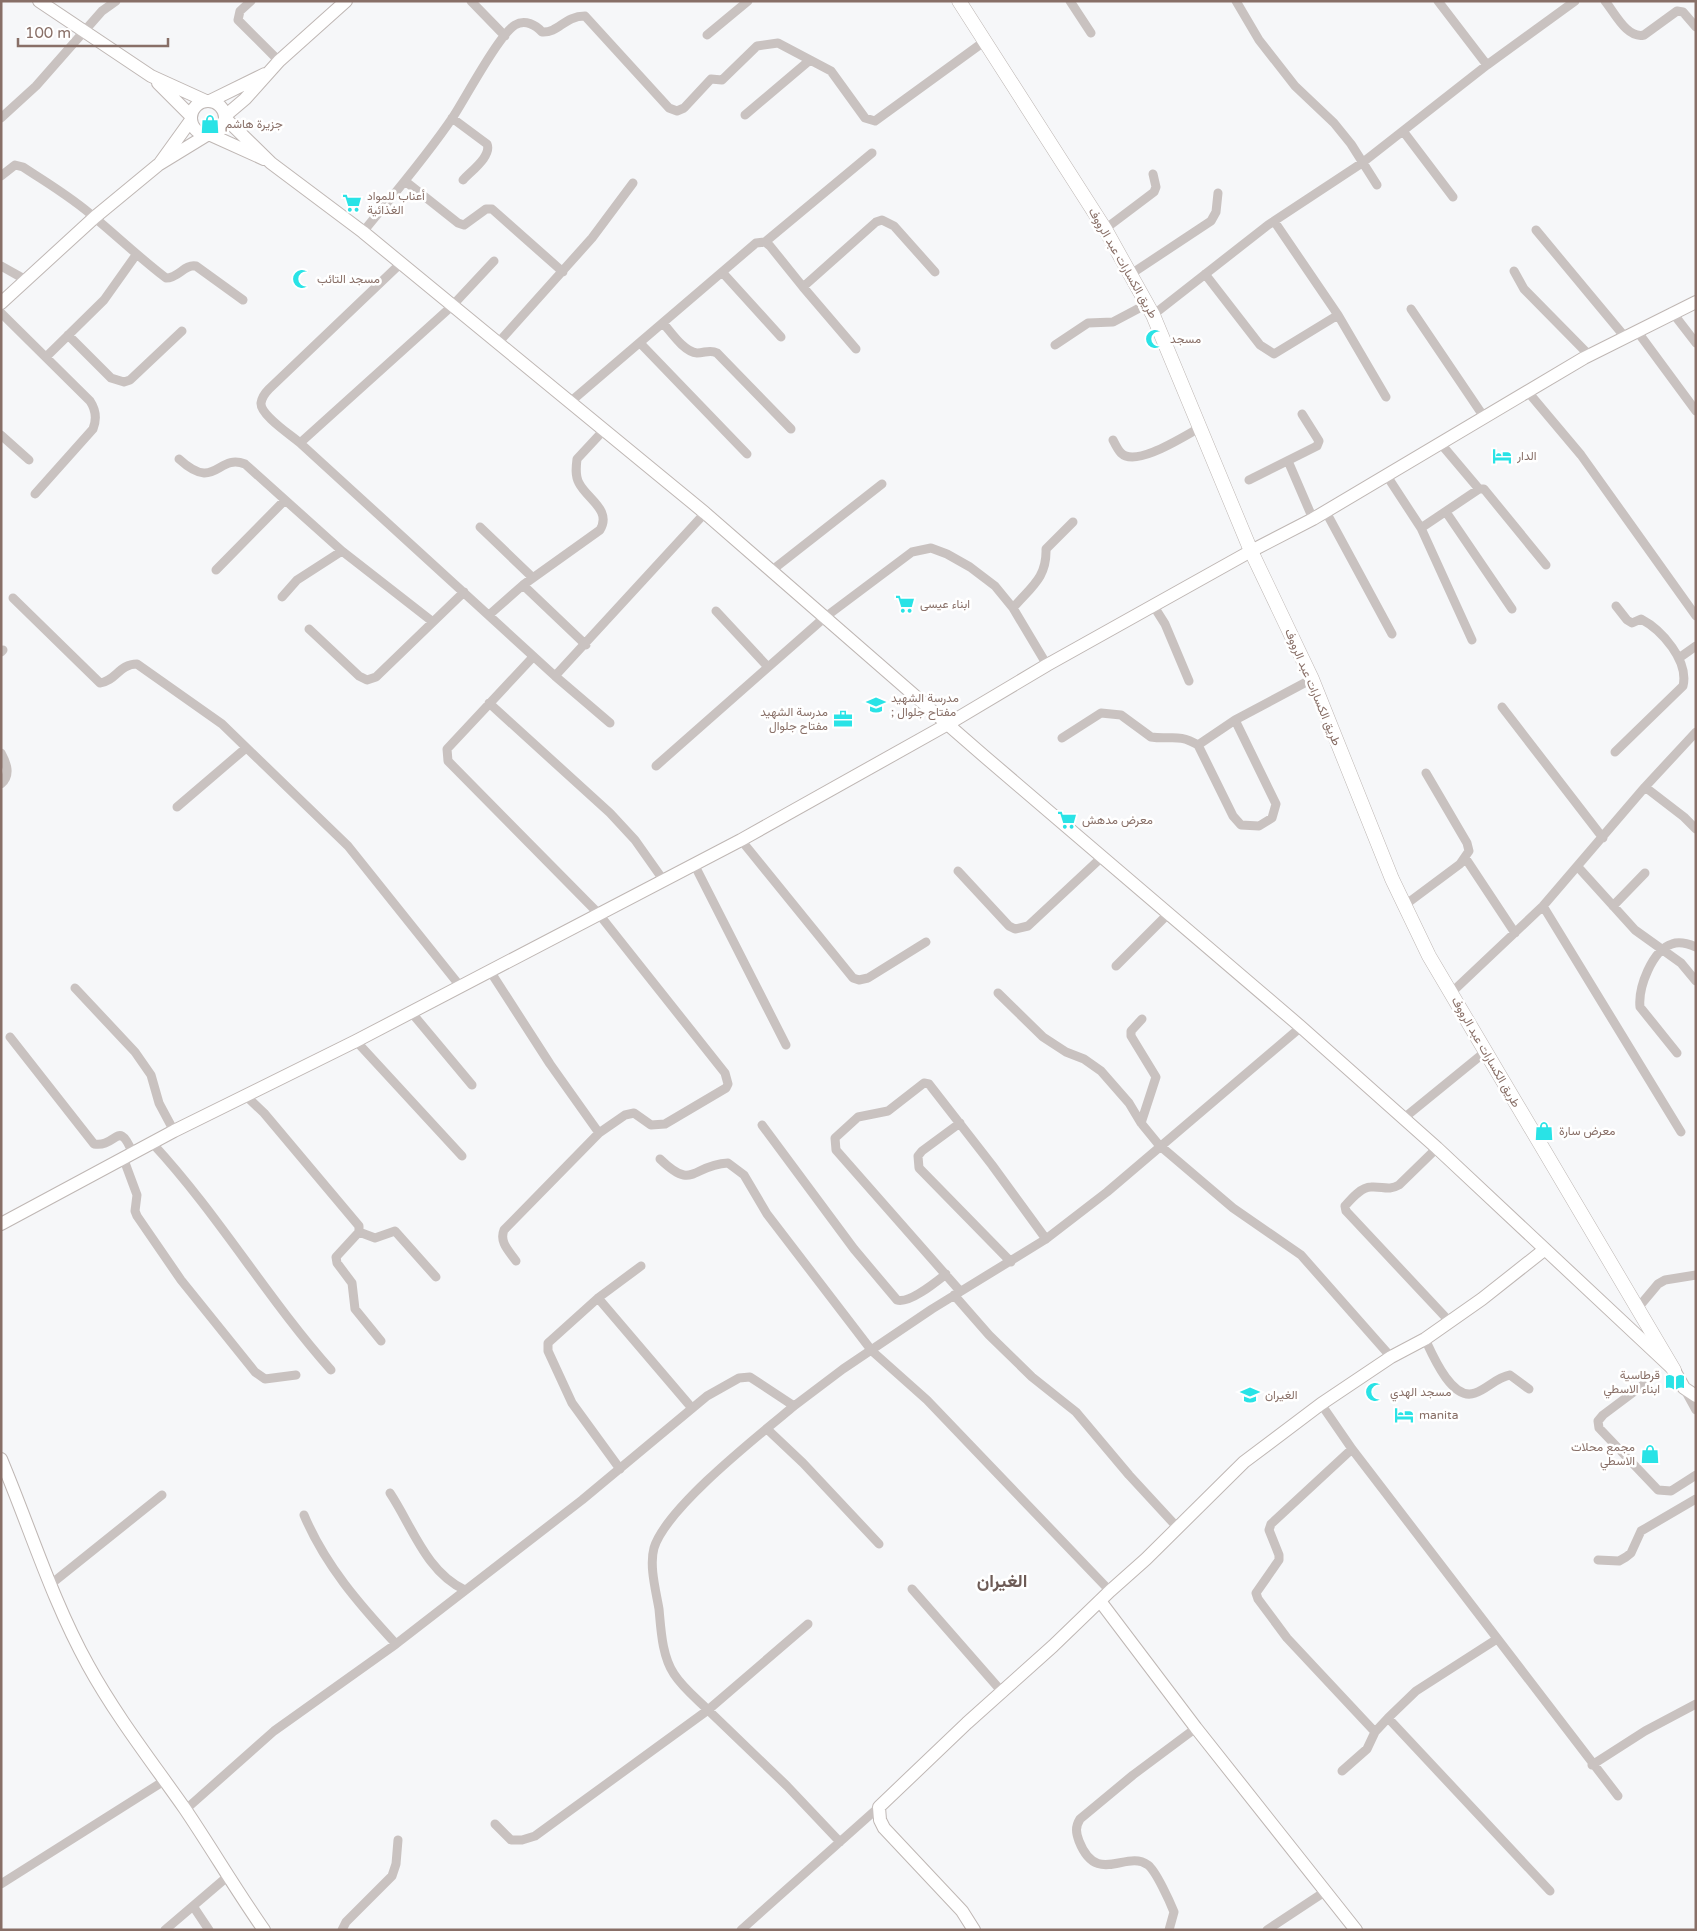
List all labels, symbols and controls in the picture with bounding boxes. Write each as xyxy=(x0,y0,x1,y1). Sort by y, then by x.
scale bar xyxy=(18,15,168,47)
text: 100 m xyxy=(25,24,71,42)
shop icon: جزيرة هاشم xyxy=(199,113,221,135)
place label: جزيرة هاشم xyxy=(225,117,283,132)
place label: أعناب للمواد الغذائية xyxy=(367,189,425,217)
supermarket icon: أعناب للمواد الغذائية xyxy=(341,192,363,214)
street label: طريق الكسارات عبد الرووف xyxy=(1085,205,1161,322)
mosque icon: مسجد التائب xyxy=(291,268,313,290)
place label: مسجد التائب xyxy=(317,272,380,286)
mosque icon: مسجد xyxy=(1144,328,1166,350)
place label: مسجد xyxy=(1170,332,1201,346)
hotel icon: الدار xyxy=(1491,445,1513,467)
place label: الدار xyxy=(1516,449,1537,464)
supermarket icon: ابناء عيسى xyxy=(894,593,916,615)
place label: ابناء عيسى xyxy=(920,597,970,612)
street label: طريق الكسارات عبد الرووف xyxy=(1281,626,1344,748)
place label: مدرسة الشهيد ; مفتاح جلوال xyxy=(891,691,959,721)
school or university icon: مدرسة الشهيد ; مفتاح جلوال xyxy=(865,694,887,716)
place label: مدرسة الشهيد مفتاح جلوال xyxy=(760,705,828,735)
office icon: مدرسة الشهيد مفتاح جلوال xyxy=(832,708,854,730)
supermarket icon: معرض مدهش xyxy=(1056,809,1078,831)
place label: معرض مدهش xyxy=(1082,813,1153,828)
street label: طريق الكسارات عبد الرووف xyxy=(1448,994,1524,1111)
shop icon: معرض سارة xyxy=(1533,1120,1555,1142)
place label: معرض سارة xyxy=(1559,1124,1615,1139)
place label: قرطاسية ابناء الاسطي xyxy=(1604,1368,1660,1399)
library icon: قرطاسية ابناء الاسطي xyxy=(1664,1371,1686,1393)
mosque icon: مسجد الهدي xyxy=(1364,1381,1386,1403)
school or university icon: الغيران xyxy=(1239,1384,1261,1406)
place label: مسجد الهدي xyxy=(1390,1385,1451,1402)
place label: الغيران xyxy=(1265,1388,1298,1403)
hotel icon: manita xyxy=(1393,1404,1415,1426)
place label: manita xyxy=(1419,1408,1458,1422)
place label: مجمع محلات الاسطي xyxy=(1571,1440,1635,1471)
shop icon: مجمع محلات الاسطي xyxy=(1639,1443,1661,1465)
district label: الغيران xyxy=(977,1570,1027,1592)

